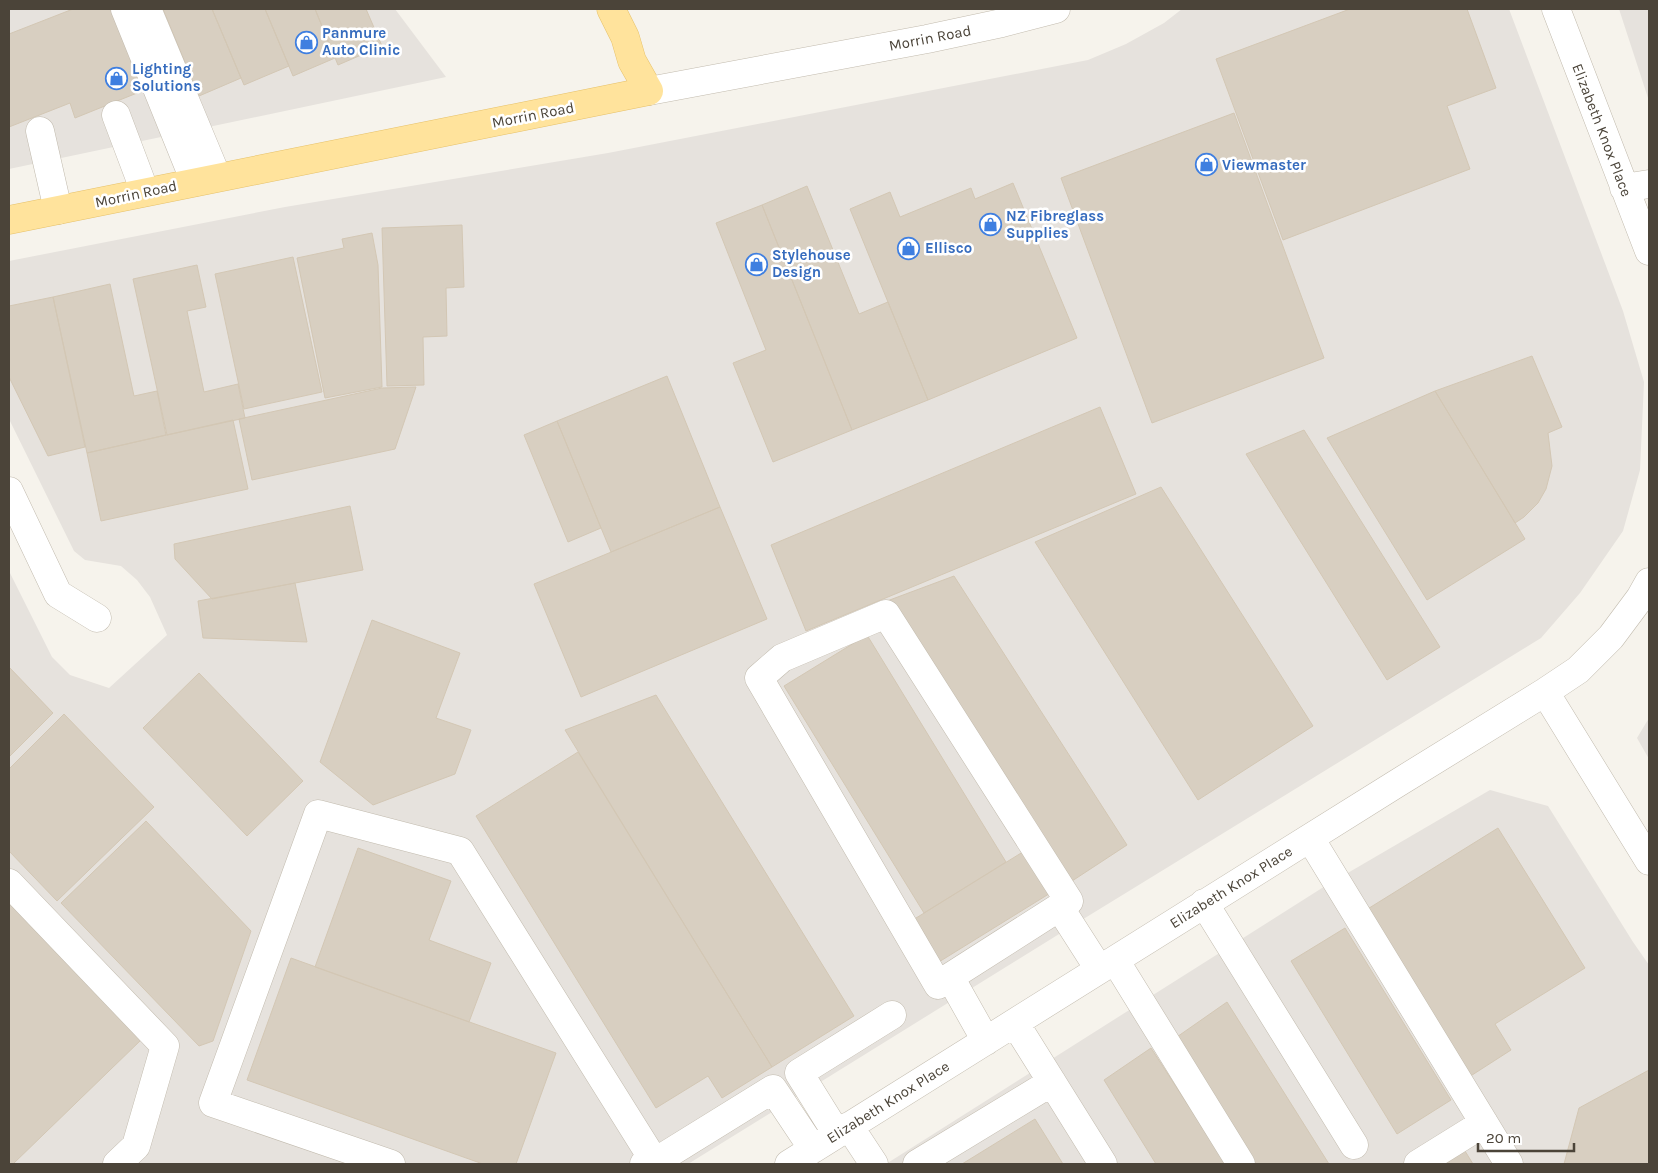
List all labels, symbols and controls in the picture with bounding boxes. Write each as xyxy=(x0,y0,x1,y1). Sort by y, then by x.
street label: Morrin Road xyxy=(887,21,973,55)
place label: Panmure Auto Clinic xyxy=(322,24,400,59)
shop icon: Panmure Auto Clinic xyxy=(294,30,318,54)
place label: Lighting Solutions xyxy=(132,60,201,95)
street label: Elizabeth Knox Place xyxy=(1568,61,1636,199)
shop icon: Lighting Solutions xyxy=(104,66,128,90)
street label: Morrin Road xyxy=(490,98,576,132)
shop icon: Viewmaster xyxy=(1194,153,1218,177)
place label: Viewmaster xyxy=(1222,156,1306,174)
street label: Morrin Road xyxy=(93,177,179,211)
place label: NZ Fibreglass Supplies xyxy=(1006,207,1104,242)
shop icon: NZ Fibreglass Supplies xyxy=(978,213,1002,237)
shop icon: Ellisco xyxy=(897,236,921,260)
place label: Ellisco xyxy=(925,239,972,257)
place label: Stylehouse Design xyxy=(772,246,851,281)
shop icon: Stylehouse Design xyxy=(744,252,768,276)
street label: Elizabeth Knox Place xyxy=(1166,842,1296,932)
street label: Elizabeth Knox Place xyxy=(823,1057,953,1147)
scale bar xyxy=(1478,1120,1574,1152)
text: 20 m xyxy=(1486,1129,1521,1147)

